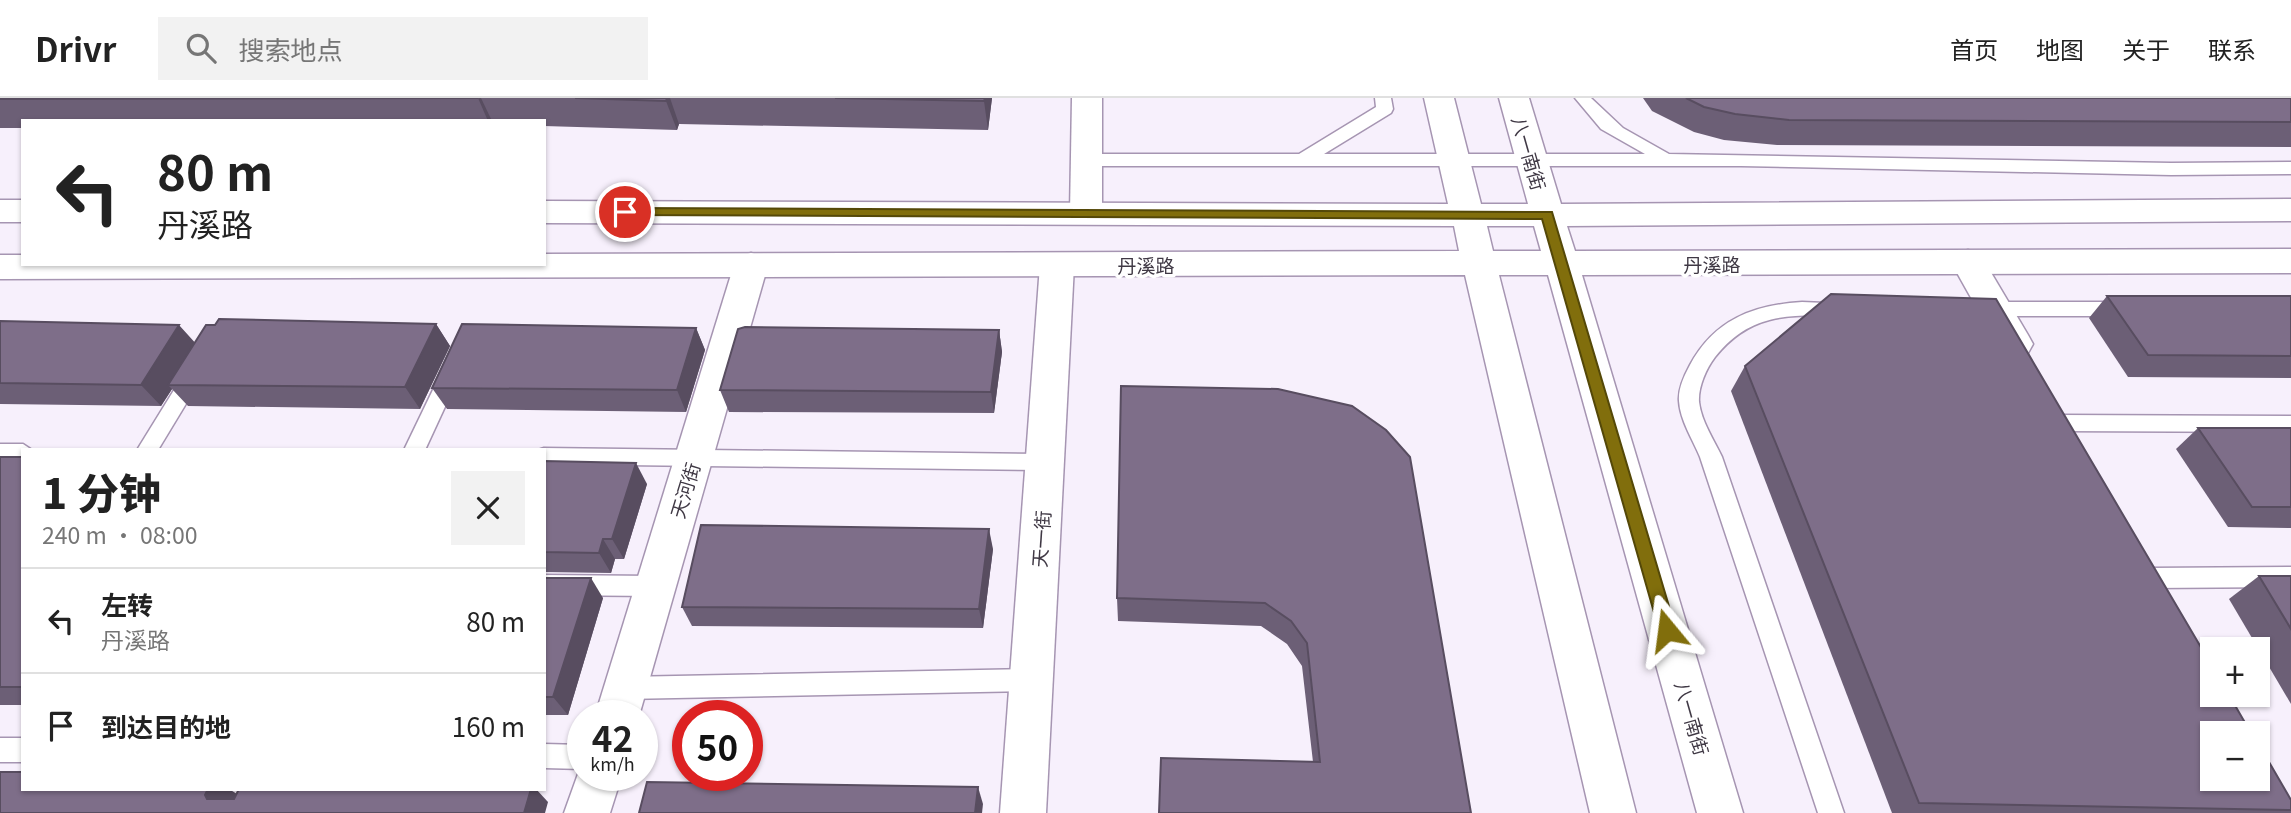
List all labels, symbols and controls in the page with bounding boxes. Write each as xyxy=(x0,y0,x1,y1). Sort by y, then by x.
search box xyxy=(158,17,648,80)
text: Drivr xyxy=(35,24,116,72)
icon: search xyxy=(182,29,220,67)
text: 搜索地点 xyxy=(238,30,342,67)
text: 首页 xyxy=(1950,31,1998,66)
text: 地图 xyxy=(2036,31,2084,66)
text: 关于 xyxy=(2122,31,2170,66)
text: 联系 xyxy=(2208,31,2256,66)
street label: 八一南街 xyxy=(1507,113,1553,193)
text: 80 m xyxy=(157,134,273,205)
icon: left xyxy=(42,147,133,238)
pin xyxy=(595,182,655,242)
icon: arrive xyxy=(606,193,644,231)
text: 丹溪路 xyxy=(157,200,253,246)
street label: 丹溪路 xyxy=(1683,250,1741,277)
street label: 丹溪路 xyxy=(1117,251,1175,278)
street label: 天河街 xyxy=(663,459,705,521)
text: 1 分钟 xyxy=(42,460,161,521)
button: close xyxy=(451,471,525,545)
street label: 天一街 xyxy=(1025,510,1055,568)
text: 240 m · 08:00 xyxy=(42,517,198,551)
text: 左转 xyxy=(101,585,153,622)
position arrow xyxy=(1630,593,1704,667)
icon: left xyxy=(42,602,80,640)
text: 80 m xyxy=(466,602,525,639)
text: 丹溪路 xyxy=(101,622,170,656)
map controls xyxy=(2200,637,2270,791)
button: + xyxy=(2200,637,2270,707)
street label: 八一南街 xyxy=(1670,678,1716,758)
speed limit sign: 50 xyxy=(672,700,763,791)
icon: arrive xyxy=(42,707,80,745)
text: 到达目的地 xyxy=(101,707,231,744)
text: 160 m xyxy=(452,707,525,744)
text: 42 xyxy=(592,711,633,762)
button: − xyxy=(2200,721,2270,791)
text: km/h xyxy=(590,750,635,776)

